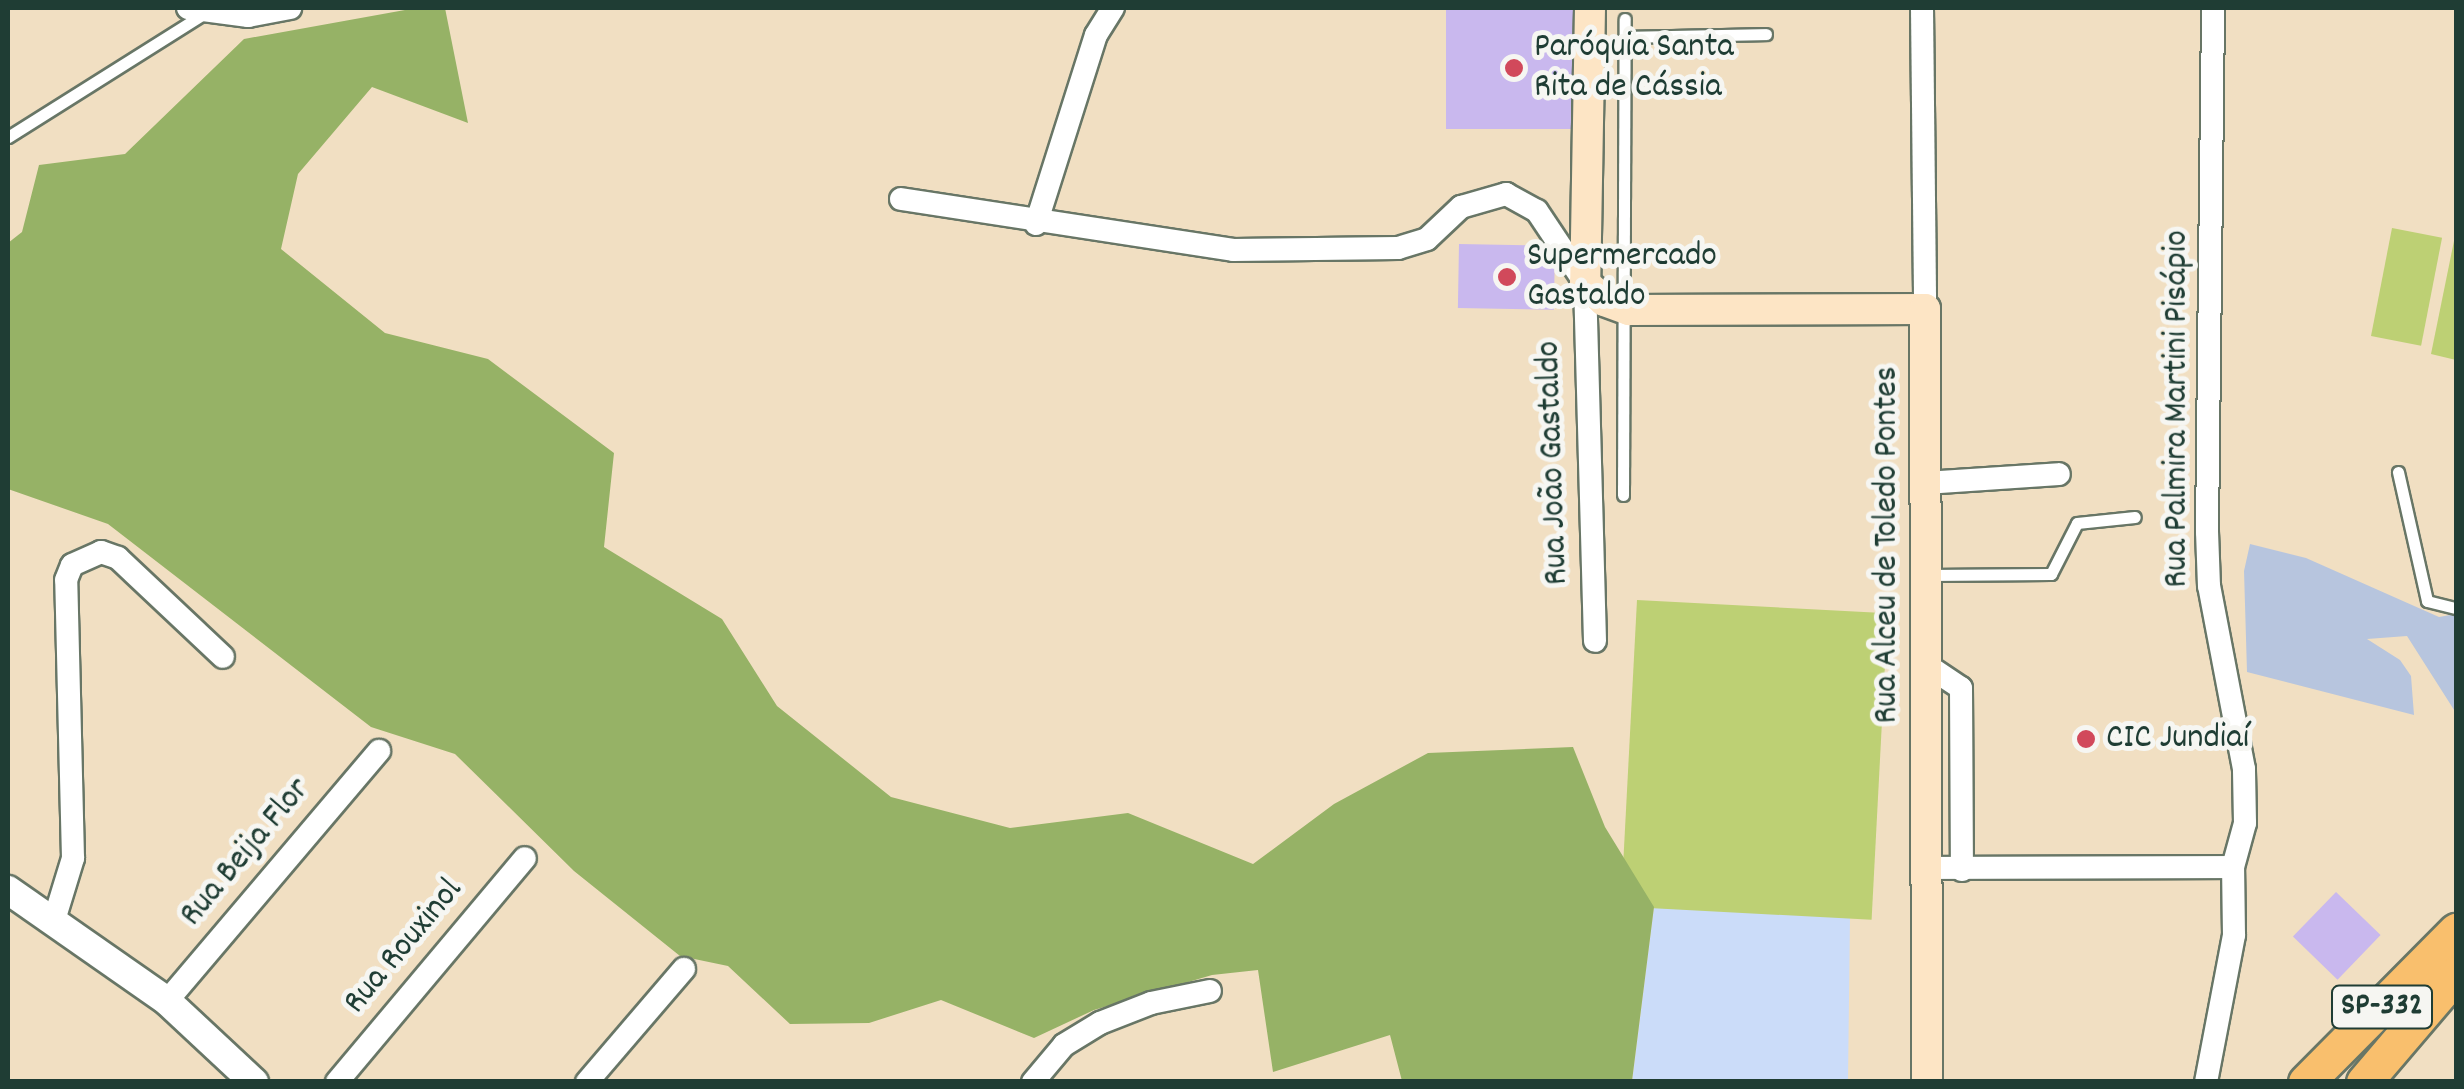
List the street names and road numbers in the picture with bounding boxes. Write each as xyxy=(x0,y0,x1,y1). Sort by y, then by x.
street label: Rua Palmira Martini Pisápio xyxy=(2157,230,2199,588)
street label: Rua João Gastaldo xyxy=(1529,340,1579,586)
street label: Rua Alceu de Toledo Pontes xyxy=(1867,366,1909,724)
street label: Rua Beija Flor xyxy=(172,770,320,936)
street label: Rua Rouxinol xyxy=(335,871,473,1023)
road number: SP-332 xyxy=(2330,980,2434,1034)

